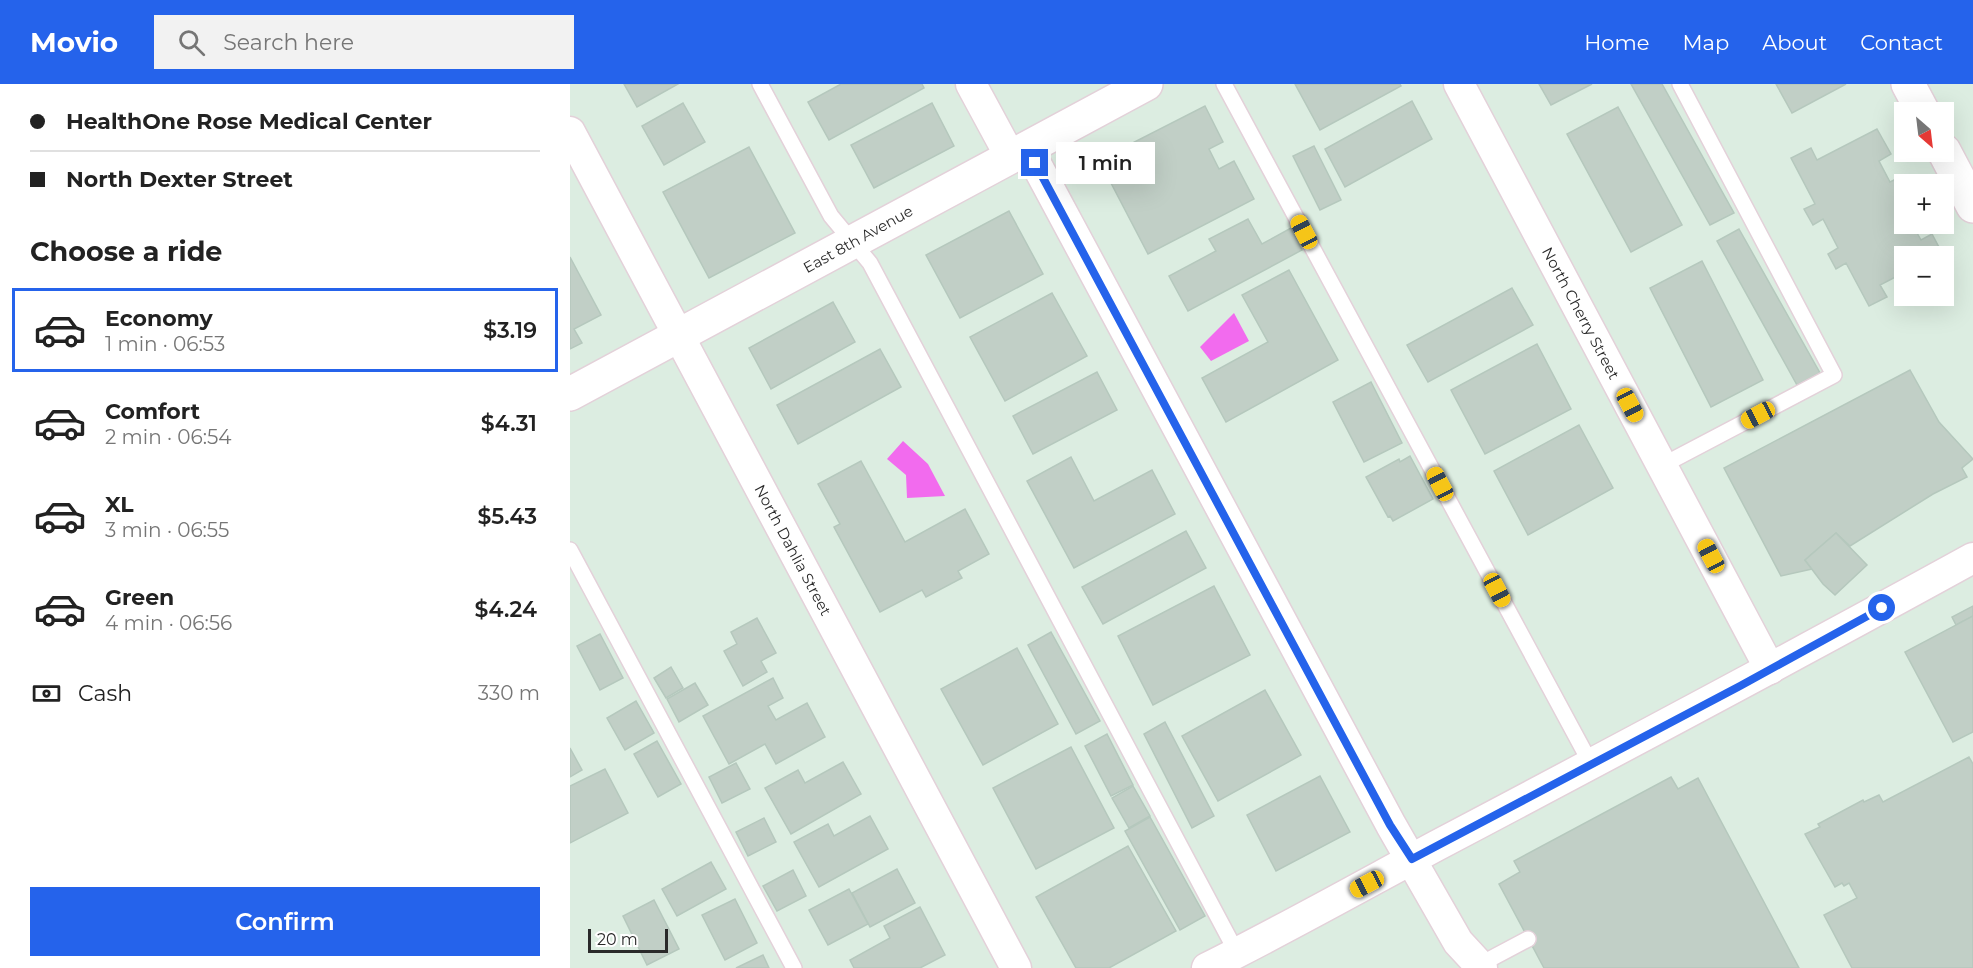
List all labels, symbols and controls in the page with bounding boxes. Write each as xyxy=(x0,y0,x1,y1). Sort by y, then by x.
search box xyxy=(154,15,574,69)
text: Movio xyxy=(30,25,118,59)
icon: search xyxy=(175,26,208,59)
text: Search here xyxy=(223,29,354,56)
text: Home xyxy=(1584,30,1649,55)
text: Map xyxy=(1682,30,1729,55)
text: About xyxy=(1762,30,1827,55)
text: Contact xyxy=(1860,30,1943,55)
north arrow xyxy=(1894,102,1954,162)
map controls xyxy=(1894,102,1954,306)
text: HealthOne Rose Medical Center xyxy=(66,108,432,135)
callout: 1 min xyxy=(1056,142,1155,184)
route end xyxy=(1021,149,1048,176)
text: 1 min xyxy=(1079,151,1132,175)
text: North Dexter Street xyxy=(66,166,293,193)
button: + xyxy=(1894,174,1954,234)
street label: East 8th Avenue xyxy=(800,201,916,277)
car xyxy=(1288,212,1320,252)
text: Choose a ride xyxy=(30,235,222,268)
street label: North Cherry Street xyxy=(1538,244,1624,382)
button: − xyxy=(1894,246,1954,306)
icon: car xyxy=(33,303,87,357)
text: Economy xyxy=(105,305,213,332)
text: $3.19 xyxy=(483,317,537,344)
text: 1 min · 06:53 xyxy=(105,332,225,356)
car xyxy=(1614,385,1646,425)
icon: car xyxy=(33,396,87,450)
text: Comfort xyxy=(105,398,200,425)
car xyxy=(1738,399,1778,431)
text: $4.31 xyxy=(481,410,537,437)
text: 2 min · 06:54 xyxy=(105,425,231,449)
car xyxy=(1424,464,1456,504)
street label: North Dahlia Street xyxy=(750,481,836,619)
icon: car xyxy=(33,489,87,543)
text: XL xyxy=(105,491,134,518)
text: $5.43 xyxy=(478,503,537,530)
text: 3 min · 06:55 xyxy=(105,518,229,542)
car xyxy=(1695,536,1727,576)
car xyxy=(1481,570,1513,610)
icon: car xyxy=(33,582,87,636)
text: Green xyxy=(105,584,174,611)
route start xyxy=(1868,594,1895,621)
text: $4.24 xyxy=(475,596,537,623)
text: 4 min · 06:56 xyxy=(105,611,232,635)
icon: cash xyxy=(30,677,63,710)
text: Cash xyxy=(78,680,132,707)
text: 330 m xyxy=(478,681,540,705)
car xyxy=(1347,868,1387,900)
button: Confirm xyxy=(30,887,540,956)
scale bar xyxy=(588,926,668,954)
text: 20 m xyxy=(597,930,638,949)

